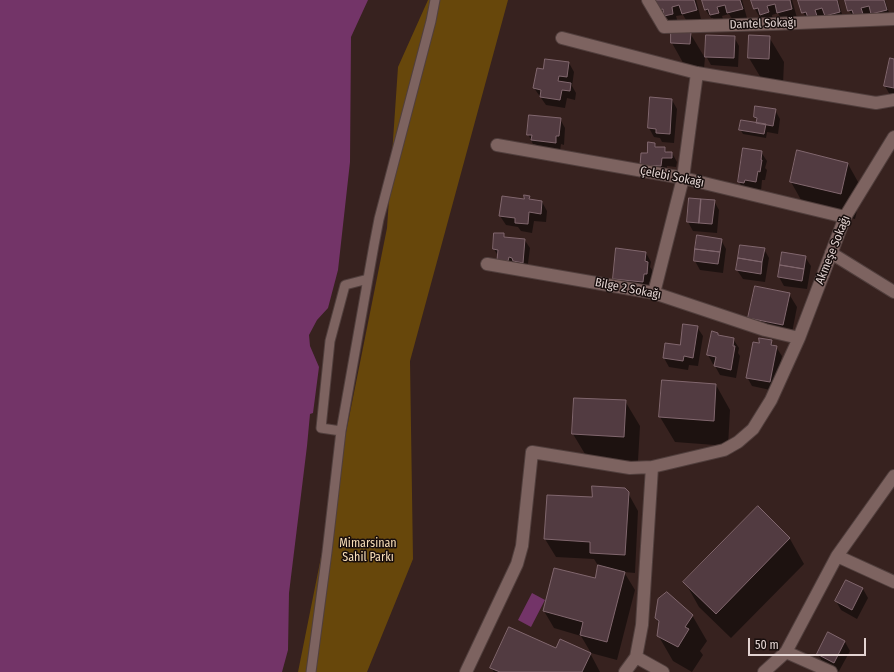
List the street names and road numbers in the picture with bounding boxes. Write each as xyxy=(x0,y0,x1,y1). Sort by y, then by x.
street label: Dantel Sokağı xyxy=(729,16,797,32)
street label: Çelebi Sokağı xyxy=(639,164,705,190)
street label: Akmeşe Sokağı xyxy=(813,213,853,287)
street label: Bilge 2 Sokağı xyxy=(594,276,662,302)

